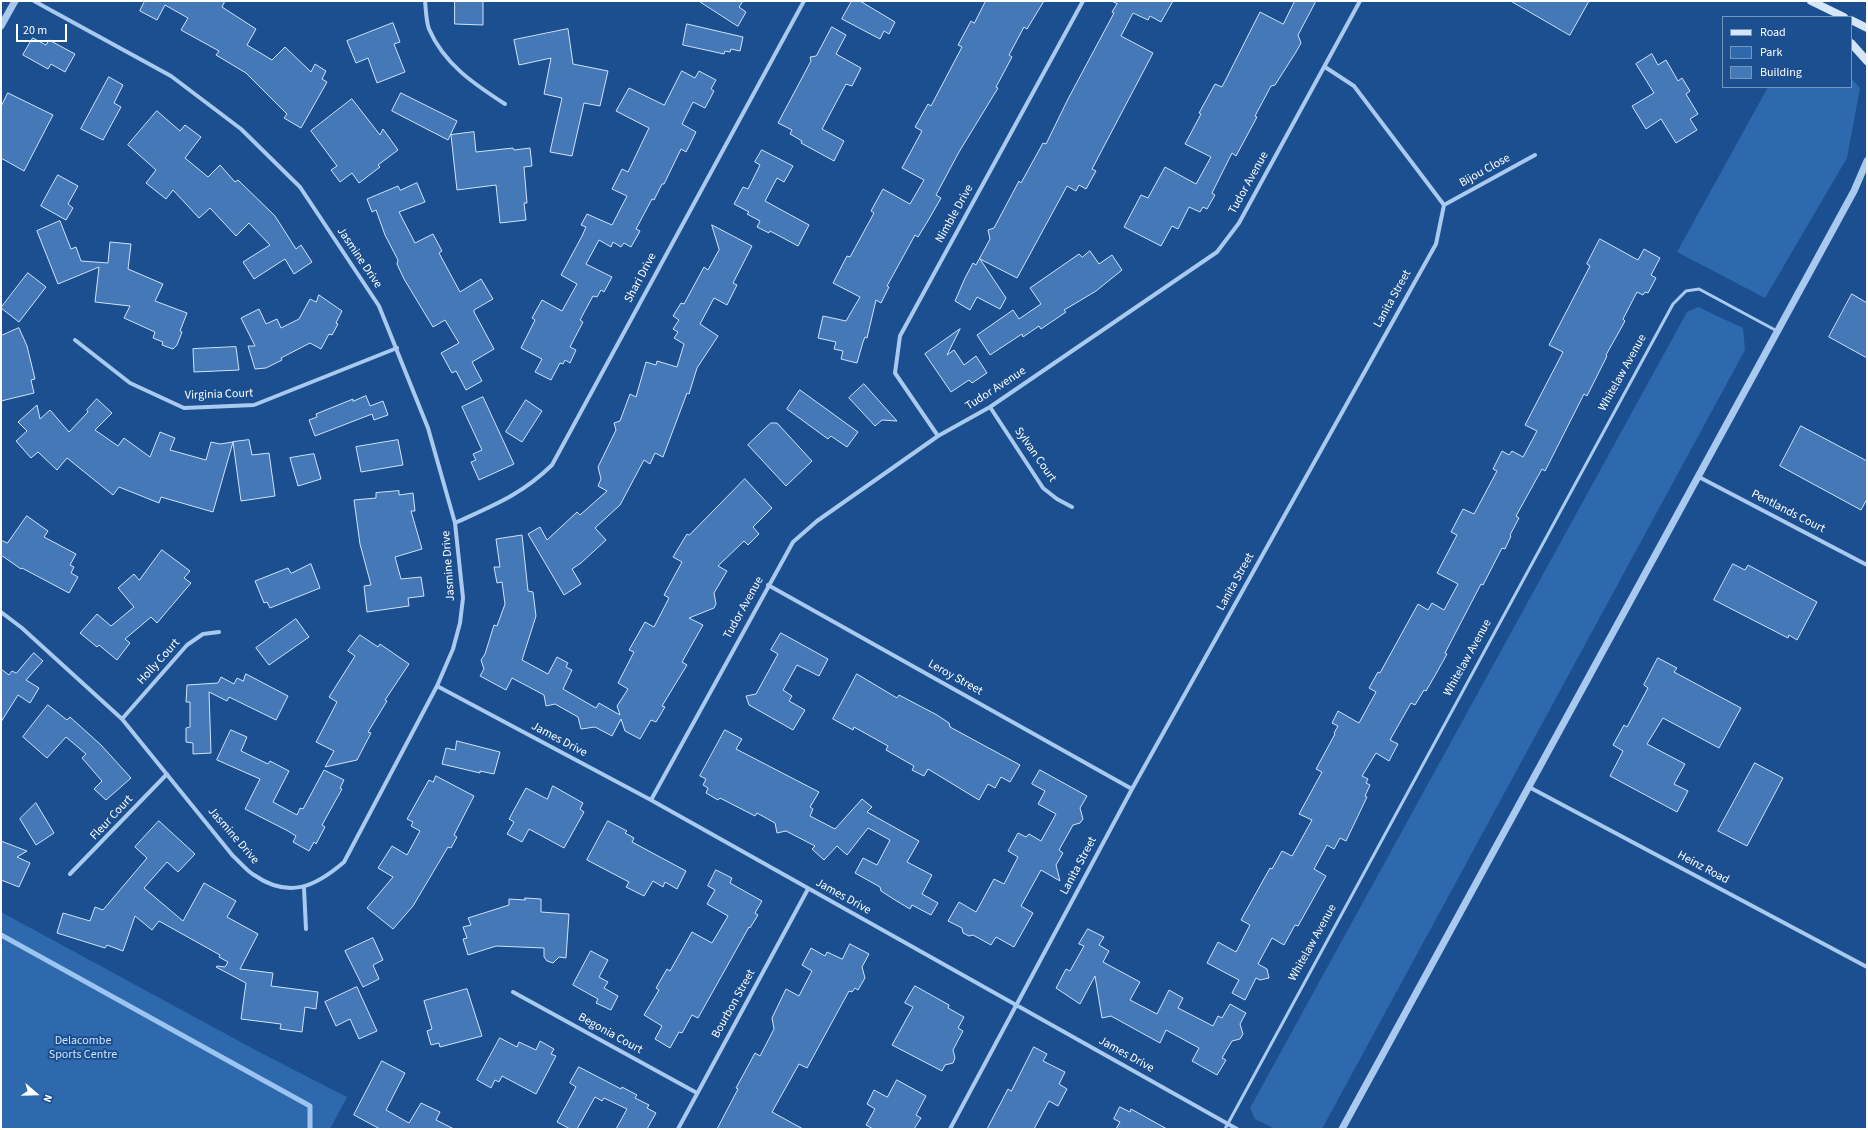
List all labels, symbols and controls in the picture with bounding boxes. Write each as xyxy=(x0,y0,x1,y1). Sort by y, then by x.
scale bar xyxy=(18,16,69,42)
legend xyxy=(1722,16,1852,88)
text: 20 m xyxy=(23,22,47,39)
text: Road xyxy=(1760,24,1786,41)
text: Park xyxy=(1760,44,1782,61)
text: Building xyxy=(1760,64,1802,81)
street label: Tudor Avenue xyxy=(1226,149,1272,217)
street label: Bijou Close xyxy=(1457,151,1513,191)
street label: Nimble Drive xyxy=(933,182,977,246)
street label: Jasmine Drive xyxy=(333,225,385,291)
street label: Shari Drive xyxy=(622,251,660,305)
street label: Lanita Street xyxy=(1371,268,1415,330)
street label: Whitelaw Avenue xyxy=(1596,332,1650,414)
street label: Tudor Avenue xyxy=(963,364,1029,414)
street label: Virginia Court xyxy=(185,387,253,403)
street label: Sylvan Court xyxy=(1011,425,1059,485)
street label: Pentlands Court xyxy=(1749,487,1827,537)
street label: Jasmine Drive xyxy=(439,530,459,602)
street label: Lanita Street xyxy=(1214,551,1258,613)
street label: Tudor Avenue xyxy=(721,574,767,642)
street label: Whitelaw Avenue xyxy=(1441,617,1495,699)
street label: Holly Court xyxy=(135,636,183,688)
street label: Leroy Street xyxy=(925,657,985,699)
street label: James Drive xyxy=(529,719,589,761)
street label: Fleur Court xyxy=(88,793,136,843)
street label: Jasmine Drive xyxy=(204,805,262,867)
street label: Lanita Street xyxy=(1058,834,1100,898)
street label: Heinz Road xyxy=(1675,848,1731,888)
street label: James Drive xyxy=(813,876,873,918)
street label: Whitelaw Avenue xyxy=(1286,902,1340,984)
street label: Bourbon Street xyxy=(709,967,759,1041)
street label: Begonia Court xyxy=(575,1010,645,1058)
park label: Delacombe Sports Centre xyxy=(49,1034,117,1062)
street label: James Drive xyxy=(1096,1034,1156,1076)
north arrow xyxy=(16,1074,56,1114)
text: N xyxy=(39,1092,56,1104)

